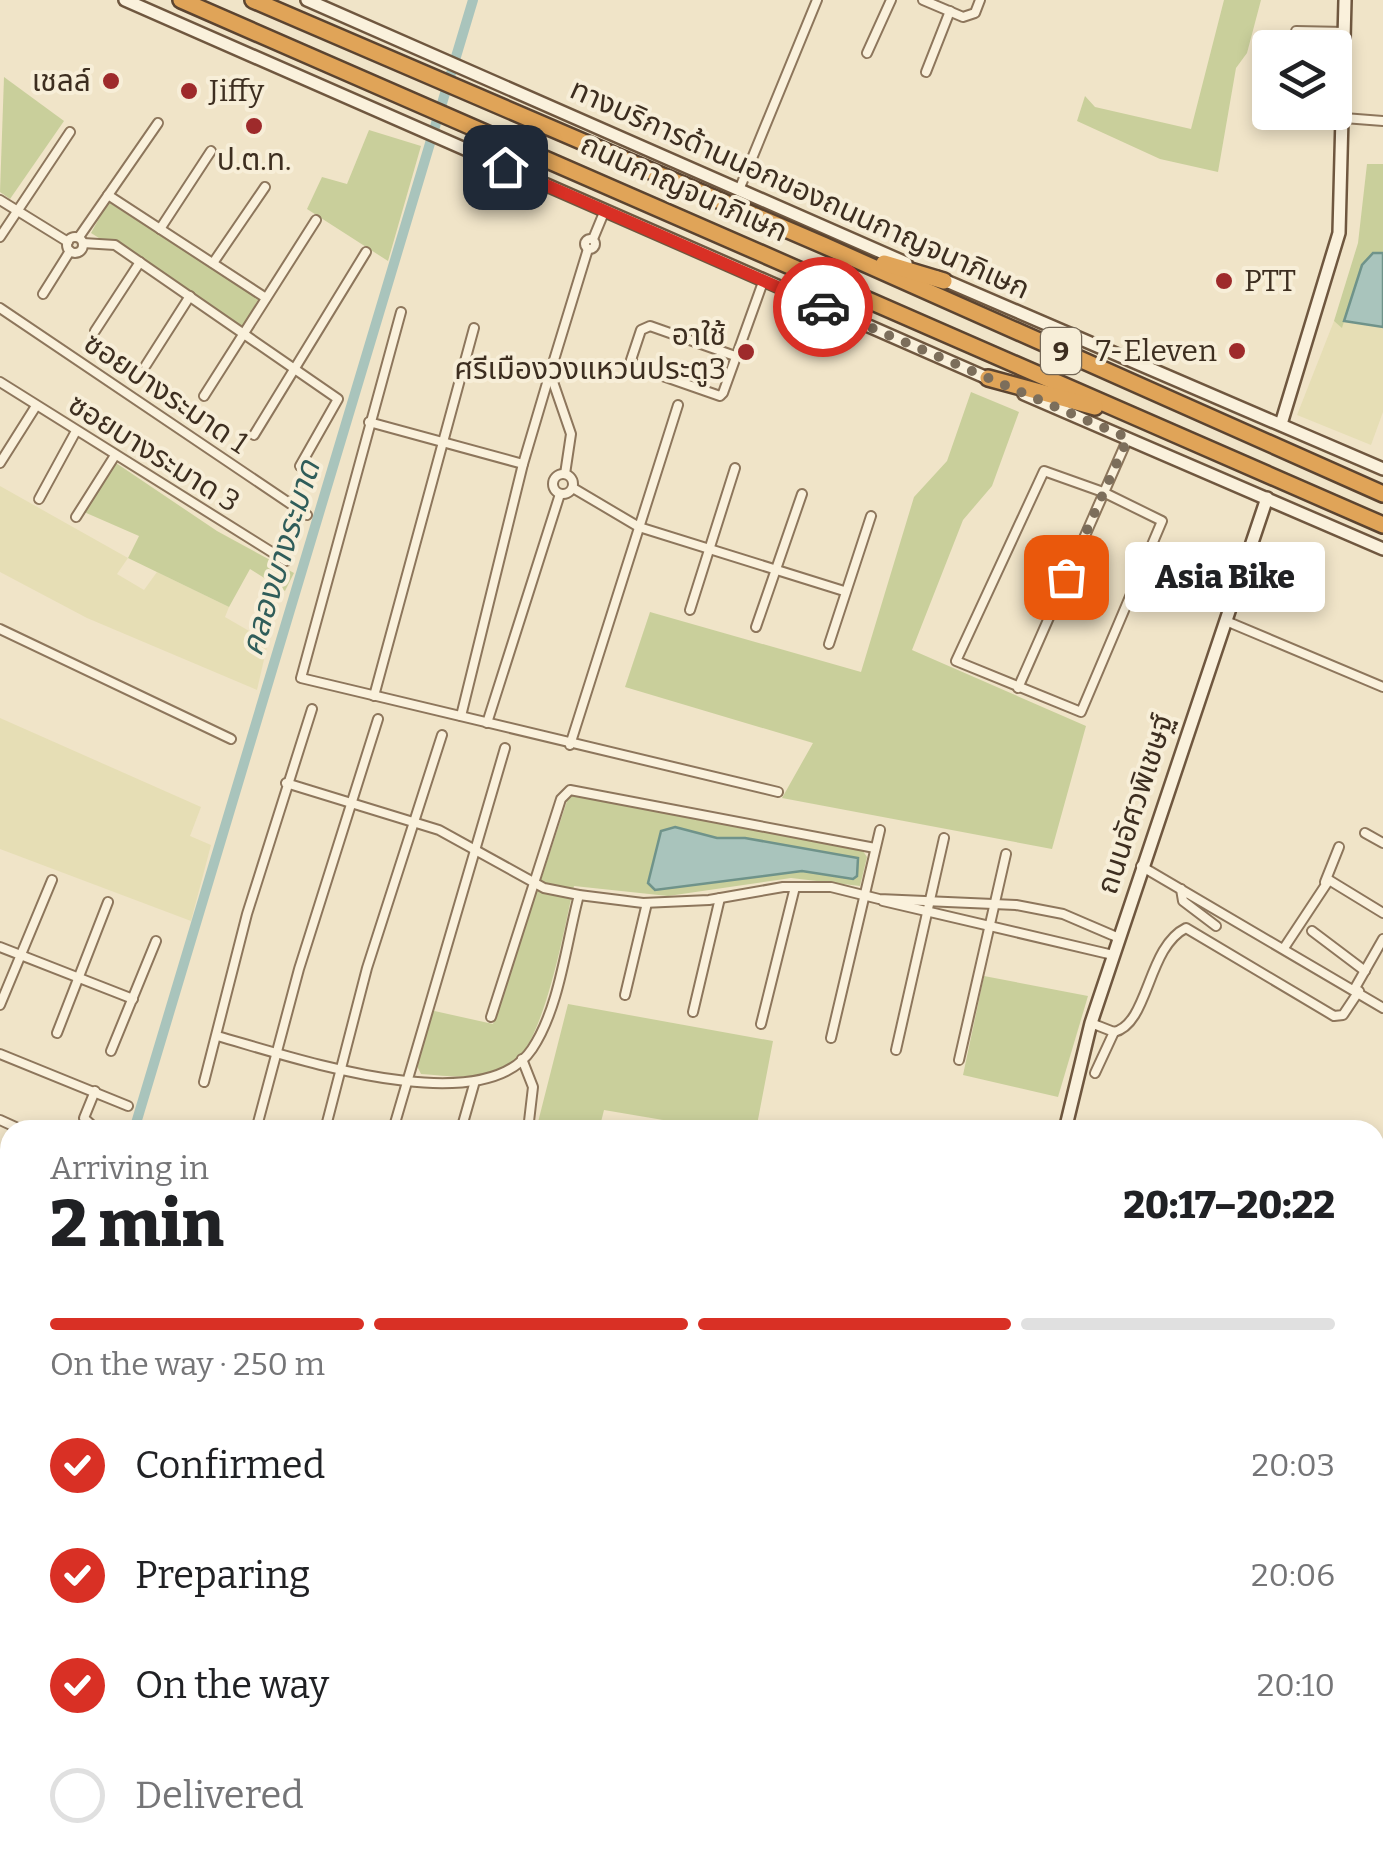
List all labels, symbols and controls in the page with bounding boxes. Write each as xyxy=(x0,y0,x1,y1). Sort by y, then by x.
map controls xyxy=(1252,30,1352,130)
button: layers xyxy=(1252,30,1352,130)
place label: เชลล์ xyxy=(32,63,91,99)
marker: เชลล์ xyxy=(100,70,122,92)
street label: ทางบริการด้านนอกของถนนกาญจนาภิเษก xyxy=(565,71,1035,307)
place label: Jiffy xyxy=(208,73,264,109)
marker: Jiffy xyxy=(178,80,200,102)
marker: ป.ต.ท. xyxy=(243,115,265,137)
pin xyxy=(463,125,548,210)
street label: ถนนกาญจนาภิเษก xyxy=(575,126,793,250)
icon: home xyxy=(478,140,533,195)
place label: ป.ต.ท. xyxy=(217,142,291,178)
courier xyxy=(773,257,873,357)
place label: PTT xyxy=(1244,263,1296,299)
marker: PTT xyxy=(1213,270,1235,292)
icon: car xyxy=(796,280,851,335)
place label: อาใช้ ศรีเมืองวงแหวนประตู3 xyxy=(454,317,726,387)
street label: ซอยบางระมาด 1 xyxy=(77,325,255,461)
road number: 9 xyxy=(1041,328,1081,374)
place label: 7-Eleven xyxy=(1096,333,1217,369)
marker: 7-Eleven xyxy=(1226,340,1248,362)
marker: อาใช้ ศรีเมืองวงแหวนประตู3 xyxy=(735,341,757,363)
street label: ซอยบางระมาด 3 xyxy=(62,386,246,520)
water label: คลองบางระมาด xyxy=(232,455,328,660)
pin xyxy=(1024,535,1109,620)
callout: Asia Bike xyxy=(1126,542,1326,612)
icon: bag xyxy=(1039,550,1094,605)
text: Asia Bike xyxy=(1155,558,1295,596)
street label: ถนนอัศวพิเชษฐ์ xyxy=(1089,709,1181,899)
text: Arriving in xyxy=(50,1149,209,1187)
text: 20:17–20:22 xyxy=(1123,1182,1335,1228)
text: 2 min xyxy=(50,1185,224,1263)
text: On the way · 250 m xyxy=(50,1345,325,1383)
icon: check xyxy=(50,1438,105,1493)
text: Confirmed xyxy=(135,1442,325,1488)
text: 20:03 xyxy=(1252,1446,1335,1484)
icon: check xyxy=(50,1548,105,1603)
text: Preparing xyxy=(135,1552,310,1598)
text: 20:06 xyxy=(1251,1556,1335,1594)
icon: check xyxy=(50,1658,105,1713)
text: On the way xyxy=(135,1662,329,1708)
text: 20:10 xyxy=(1257,1666,1335,1704)
text: Delivered xyxy=(135,1772,304,1818)

